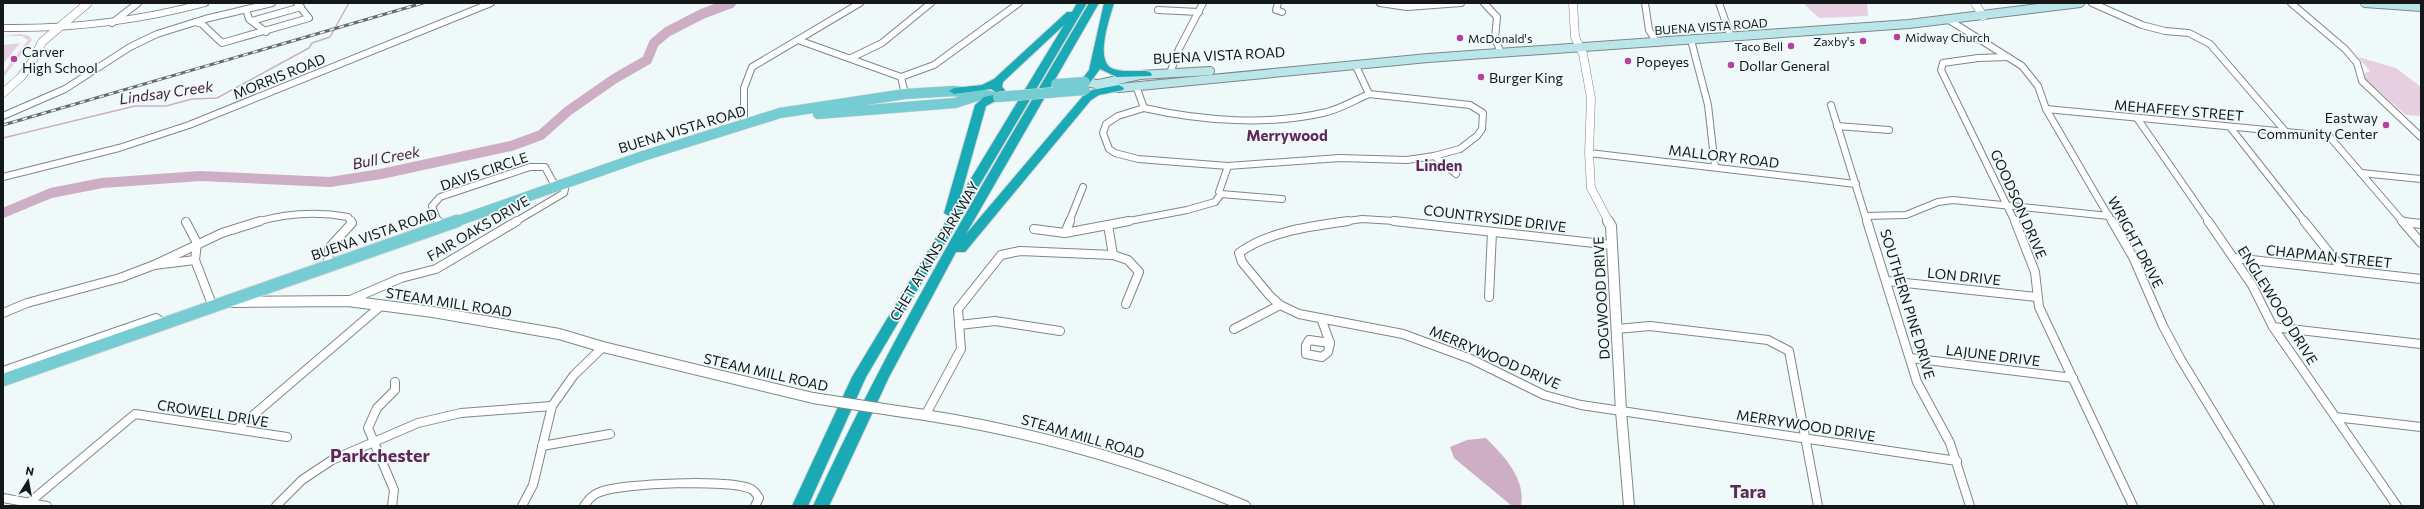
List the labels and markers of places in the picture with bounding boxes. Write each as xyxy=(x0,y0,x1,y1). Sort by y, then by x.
place label: Midway Church xyxy=(1905,30,1990,44)
place label: McDonald's xyxy=(1468,31,1532,45)
marker: Midway Church xyxy=(1892,32,1902,42)
marker: McDonald's xyxy=(1455,33,1465,43)
place label: Zaxby's xyxy=(1813,34,1855,48)
marker: Zaxby's xyxy=(1858,36,1868,46)
place label: Taco Bell xyxy=(1734,39,1783,53)
marker: Taco Bell xyxy=(1786,41,1796,51)
place label: Carver High School xyxy=(22,43,98,76)
place label: Popeyes xyxy=(1636,53,1689,70)
marker: Carver High School xyxy=(9,54,19,64)
marker: Popeyes xyxy=(1623,56,1633,66)
place label: Dollar General xyxy=(1739,57,1830,74)
marker: Dollar General xyxy=(1726,60,1736,70)
place label: Burger King xyxy=(1489,69,1564,86)
marker: Burger King xyxy=(1476,72,1486,82)
place label: Eastway Community Center xyxy=(2257,109,2378,142)
marker: Eastway Community Center xyxy=(2381,120,2391,130)

